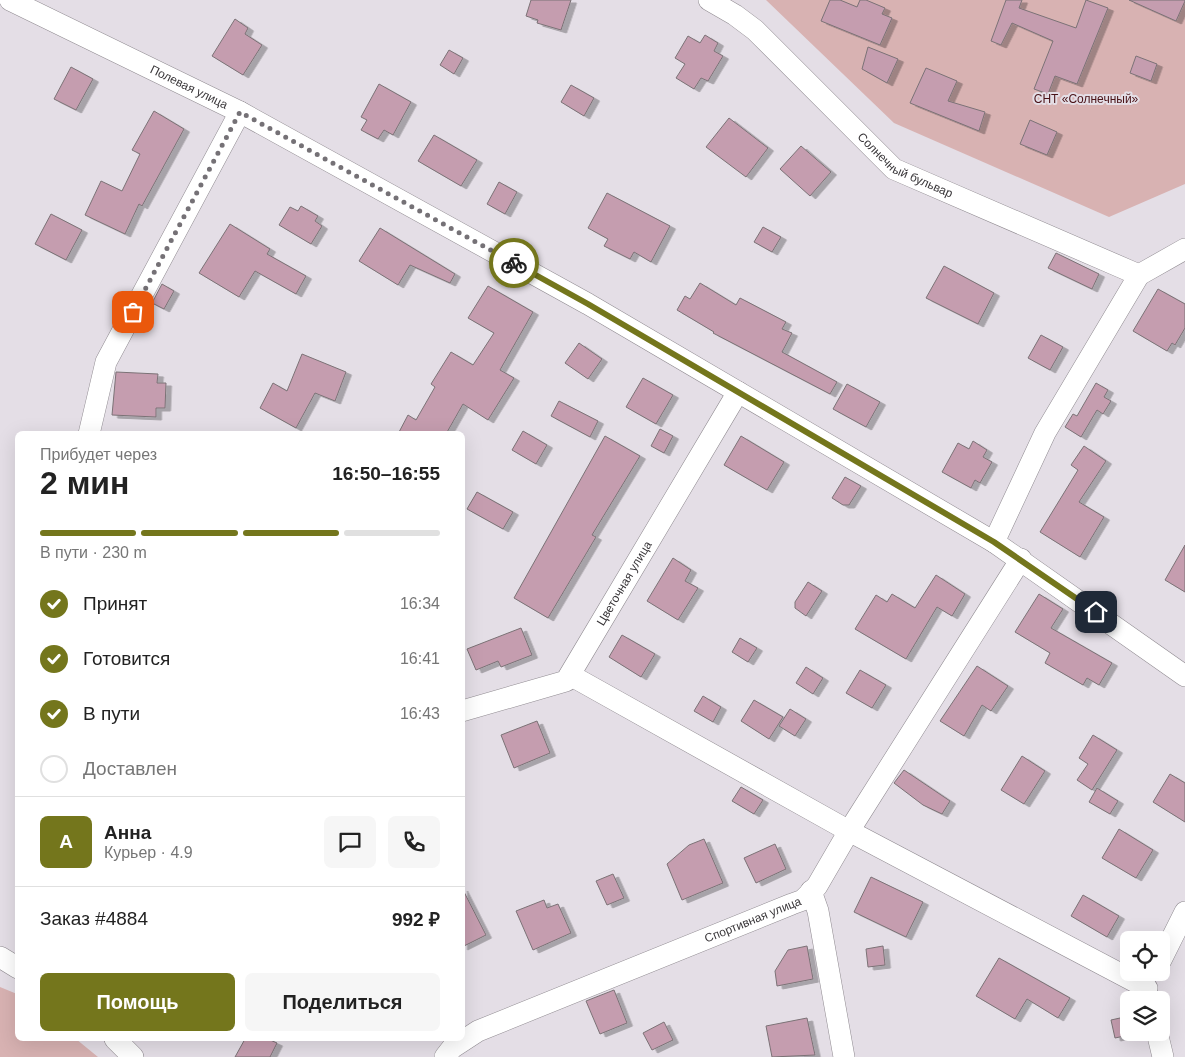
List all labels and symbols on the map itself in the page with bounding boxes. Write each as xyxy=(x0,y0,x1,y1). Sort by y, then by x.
street label: Полевая улица xyxy=(148,62,230,112)
park label: СНТ «Солнечный» xyxy=(1034,92,1139,106)
street label: Солнечный бульвар xyxy=(855,130,955,201)
courier xyxy=(489,238,539,288)
pin xyxy=(112,291,154,333)
street label: Цветочная улица xyxy=(594,538,655,628)
pin xyxy=(1075,591,1117,633)
street label: Спортивная улица xyxy=(703,894,803,946)

